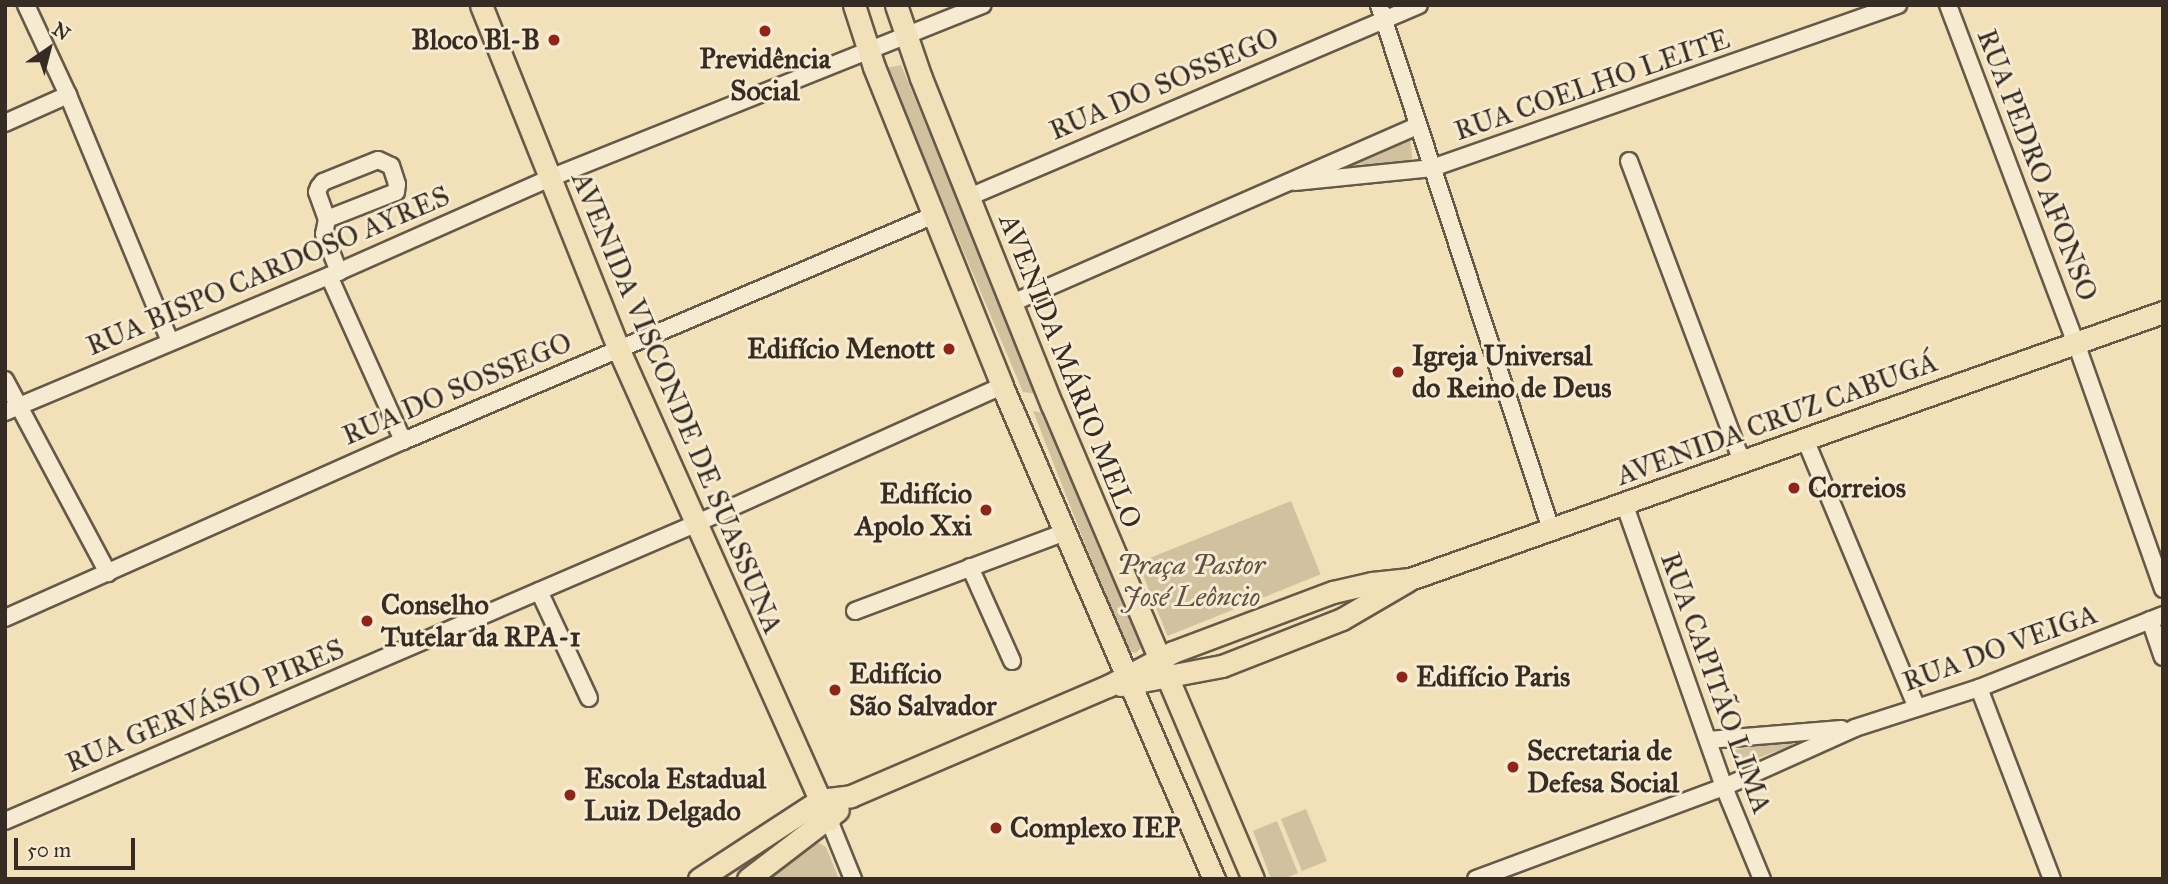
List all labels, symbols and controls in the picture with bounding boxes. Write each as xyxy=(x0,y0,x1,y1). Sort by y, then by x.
north arrow xyxy=(14,14,84,84)
text: N xyxy=(48,17,75,45)
street label: RUA DO SOSSEGO xyxy=(1044,21,1284,147)
street label: RUA COELHO LEITE xyxy=(1450,22,1734,148)
place label: Bloco Bl-B xyxy=(411,23,540,57)
marker: Previdência Social xyxy=(757,23,773,39)
street label: RUA PEDRO AFONSO xyxy=(1970,24,2104,306)
marker: Bloco Bl-B xyxy=(546,32,562,48)
place label: Previdência Social xyxy=(699,42,831,108)
street label: AVENIDA VISCONDE DE SUASSUNA xyxy=(564,167,790,639)
street label: RUA BISPO CARDOSO AYRES xyxy=(81,179,455,363)
street label: AVENIDA MÁRIO MELO xyxy=(992,209,1148,533)
street label: RUA DO SOSSEGO xyxy=(337,326,577,452)
place label: Edifício Menott xyxy=(747,332,935,366)
place label: Igreja Universal do Reino de Deus xyxy=(1412,339,1611,405)
marker: Edifício Menott xyxy=(941,341,957,357)
street label: AVENIDA CRUZ CABUGÁ xyxy=(1612,345,1942,493)
marker: Igreja Universal do Reino de Deus xyxy=(1390,364,1406,380)
place label: Correios xyxy=(1808,471,1906,505)
place label: Edifício Apolo Xxi xyxy=(855,477,972,543)
marker: Correios xyxy=(1786,480,1802,496)
marker: Edifício Apolo Xxi xyxy=(978,502,994,518)
park label: Praça Pastor José Leôncio xyxy=(1117,548,1265,614)
street label: RUA CAPITÃO LIMA xyxy=(1653,548,1779,818)
place label: Conselho Tutelar da RPA-1 xyxy=(381,588,581,654)
street label: RUA DO VEIGA xyxy=(1898,597,2102,699)
marker: Conselho Tutelar da RPA-1 xyxy=(359,613,375,629)
street label: RUA GERVÁSIO PIRES xyxy=(61,632,349,780)
place label: Edifício São Salvador xyxy=(849,657,996,723)
place label: Edifício Paris xyxy=(1416,660,1570,694)
marker: Edifício Paris xyxy=(1394,669,1410,685)
marker: Edifício São Salvador xyxy=(827,682,843,698)
place label: Secretaria de Defesa Social xyxy=(1527,734,1679,800)
marker: Secretaria de Defesa Social xyxy=(1505,759,1521,775)
place label: Escola Estadual Luiz Delgado xyxy=(584,762,766,828)
marker: Escola Estadual Luiz Delgado xyxy=(562,787,578,803)
place label: Complexo IEP xyxy=(1010,811,1180,845)
marker: Complexo IEP xyxy=(988,820,1004,836)
scale bar xyxy=(18,824,138,868)
text: 50 m xyxy=(27,837,71,863)

